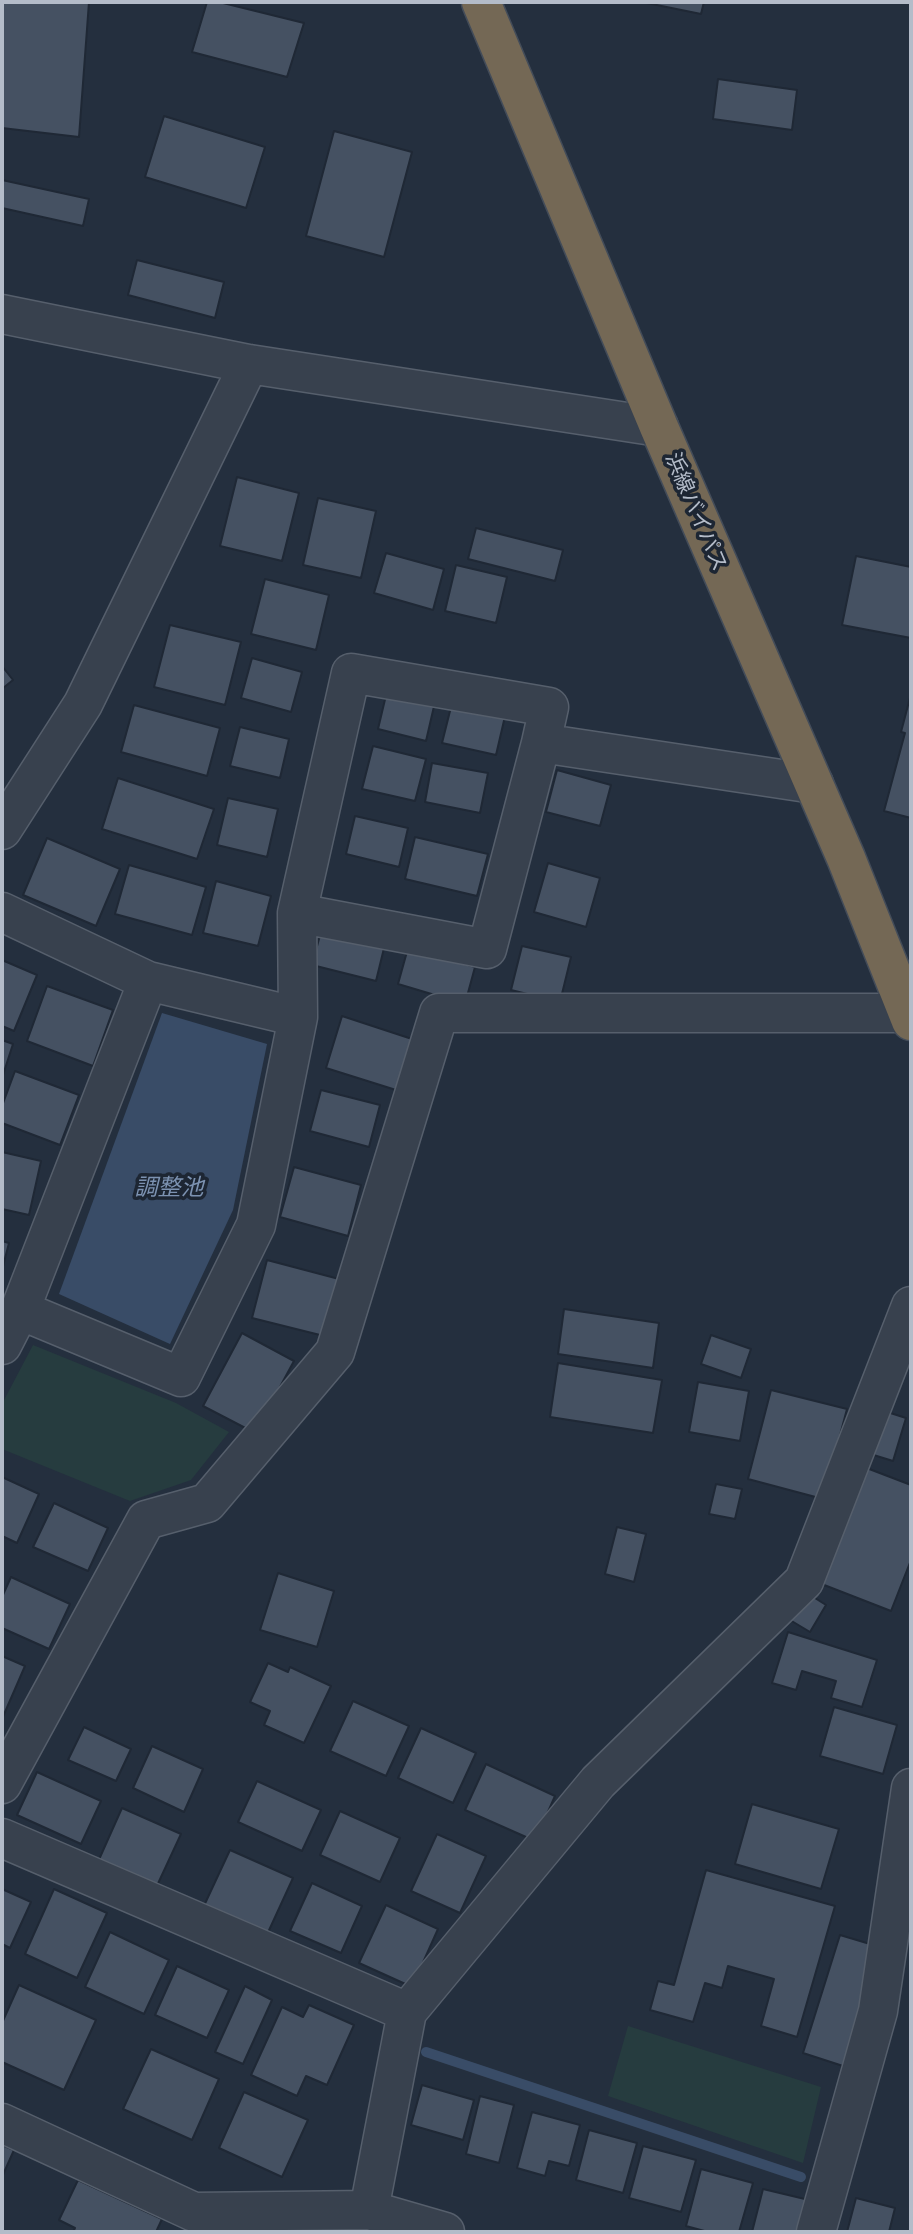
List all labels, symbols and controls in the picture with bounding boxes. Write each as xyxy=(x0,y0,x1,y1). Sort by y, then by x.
street label: 浜線バイパス xyxy=(660,449,732,575)
water label: 調整池 xyxy=(135,1174,203,1202)

